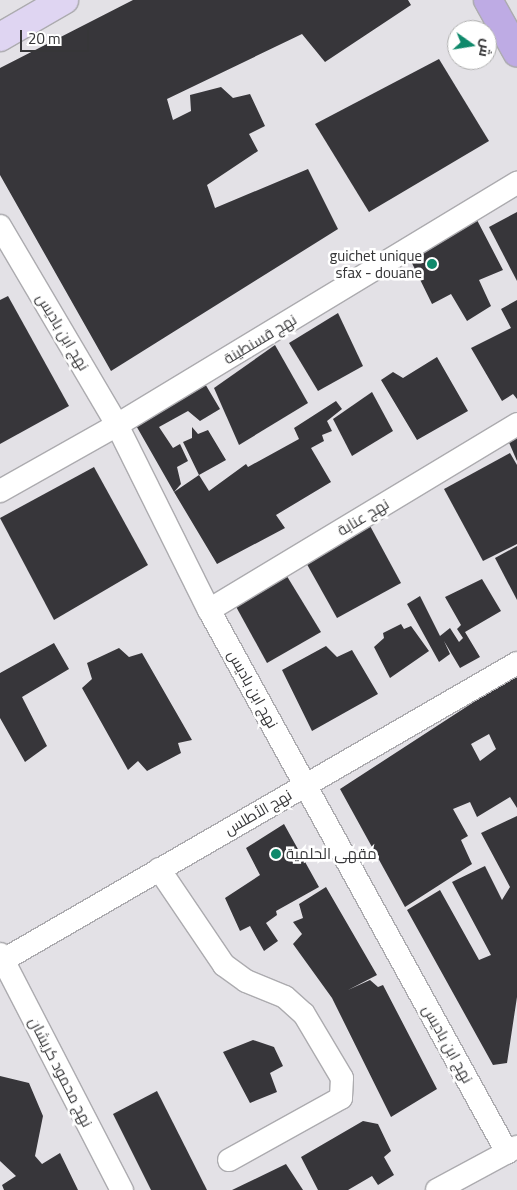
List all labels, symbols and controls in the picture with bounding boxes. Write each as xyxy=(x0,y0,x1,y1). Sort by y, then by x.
scale bar xyxy=(22,20,91,52)
north arrow xyxy=(447,20,497,70)
text: 20 m xyxy=(28,24,61,53)
text: ش xyxy=(471,36,500,60)
place label: guichet unique sfax - douane xyxy=(329,246,422,281)
marker: guichet unique sfax - douane xyxy=(426,258,438,270)
street label: نهج ابن باديس xyxy=(33,290,93,374)
street label: نهج قسنطينة xyxy=(220,310,300,368)
street label: نهج عنابة xyxy=(334,495,392,539)
street label: نهج ابن باديس xyxy=(224,647,282,731)
street label: نهج الأطلس xyxy=(221,786,295,838)
place label: مقهى الحلمية xyxy=(286,845,377,863)
marker: مقهى الحلمية xyxy=(270,848,282,860)
street label: نهج ابن باديس xyxy=(419,1002,477,1086)
street label: نهج محمود كريشان xyxy=(26,1014,96,1130)

